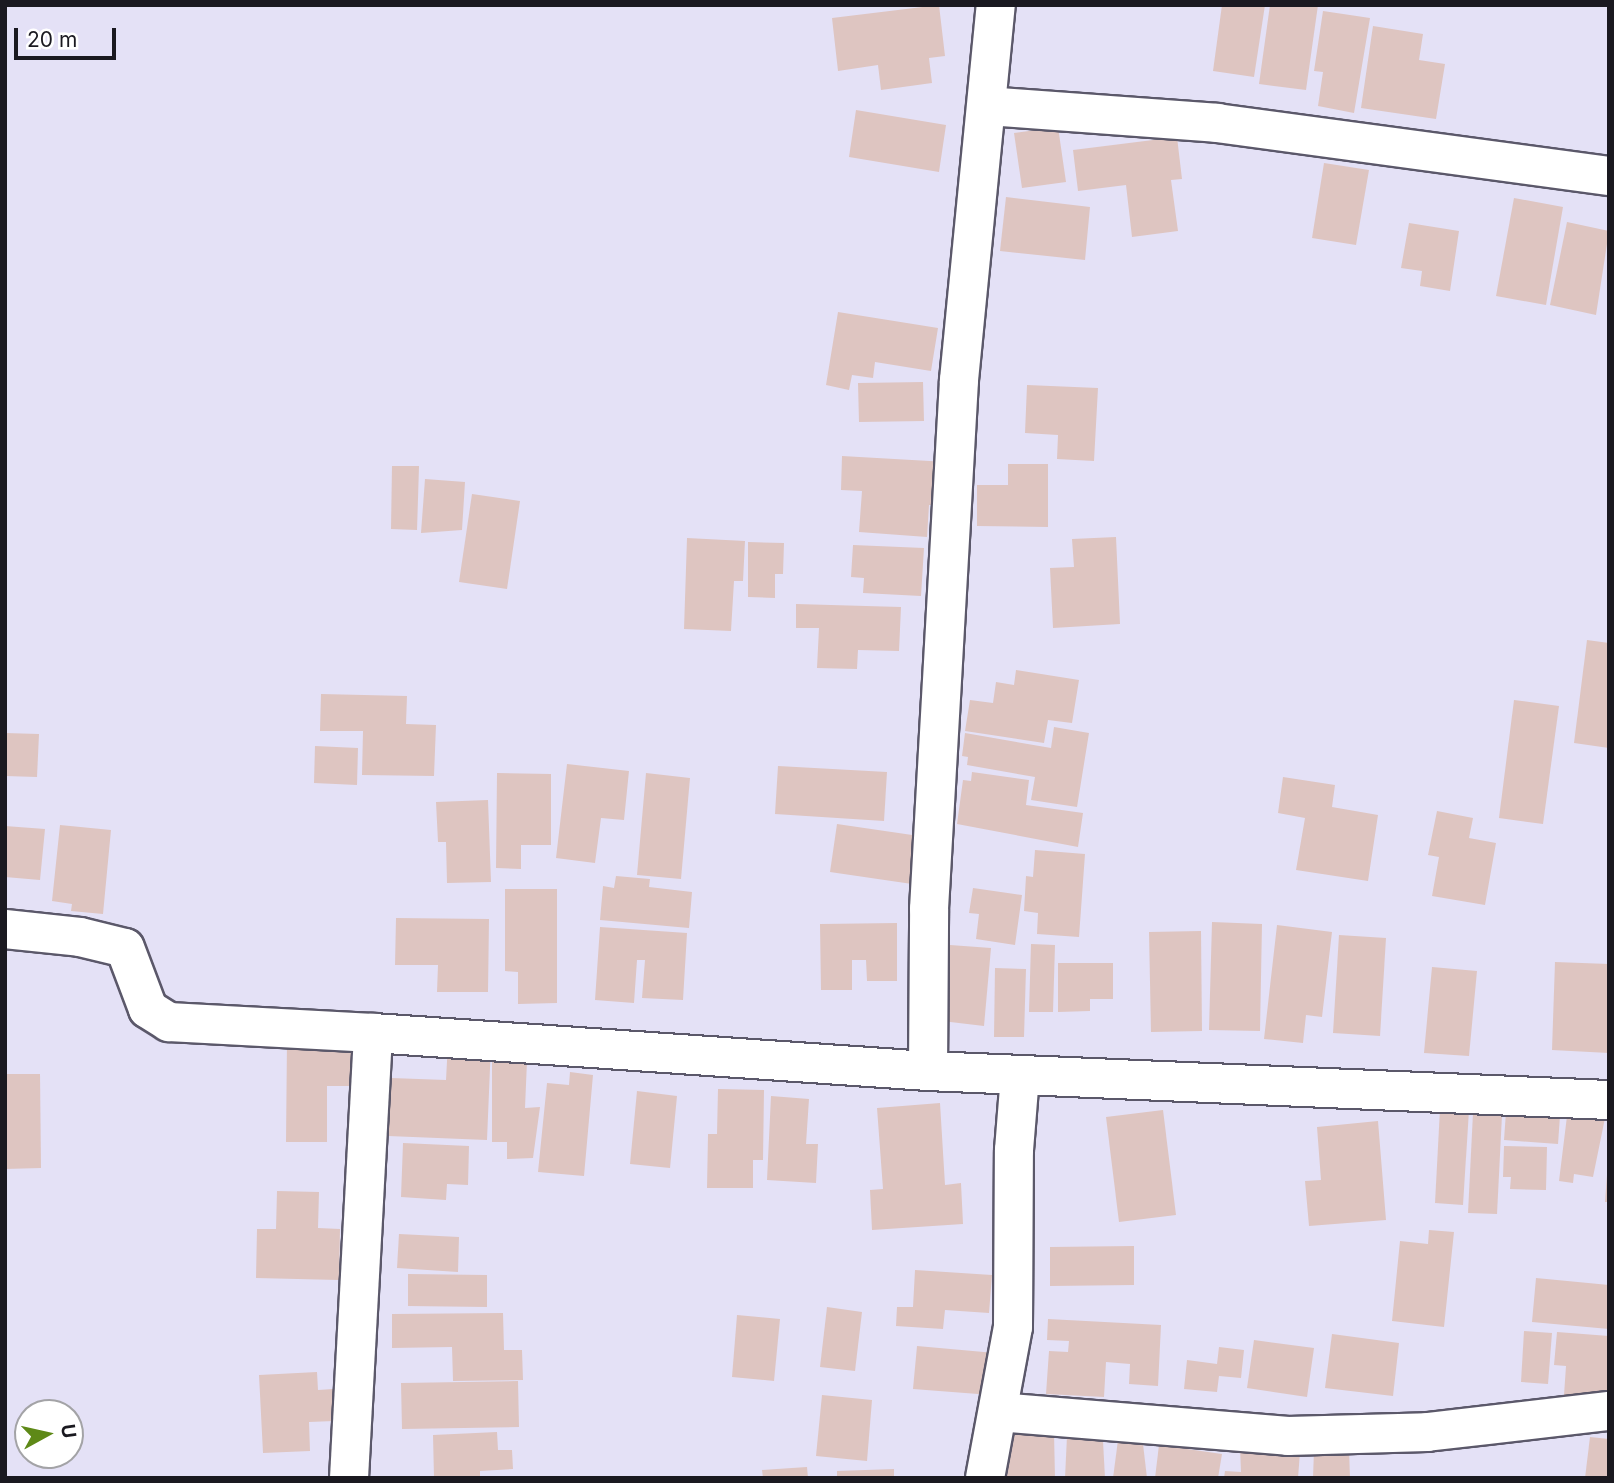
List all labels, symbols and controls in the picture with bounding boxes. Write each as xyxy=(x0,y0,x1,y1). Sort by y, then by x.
scale bar xyxy=(18,14,119,58)
text: 20 m xyxy=(27,27,77,52)
north arrow xyxy=(14,1399,84,1469)
text: U xyxy=(56,1423,81,1440)

